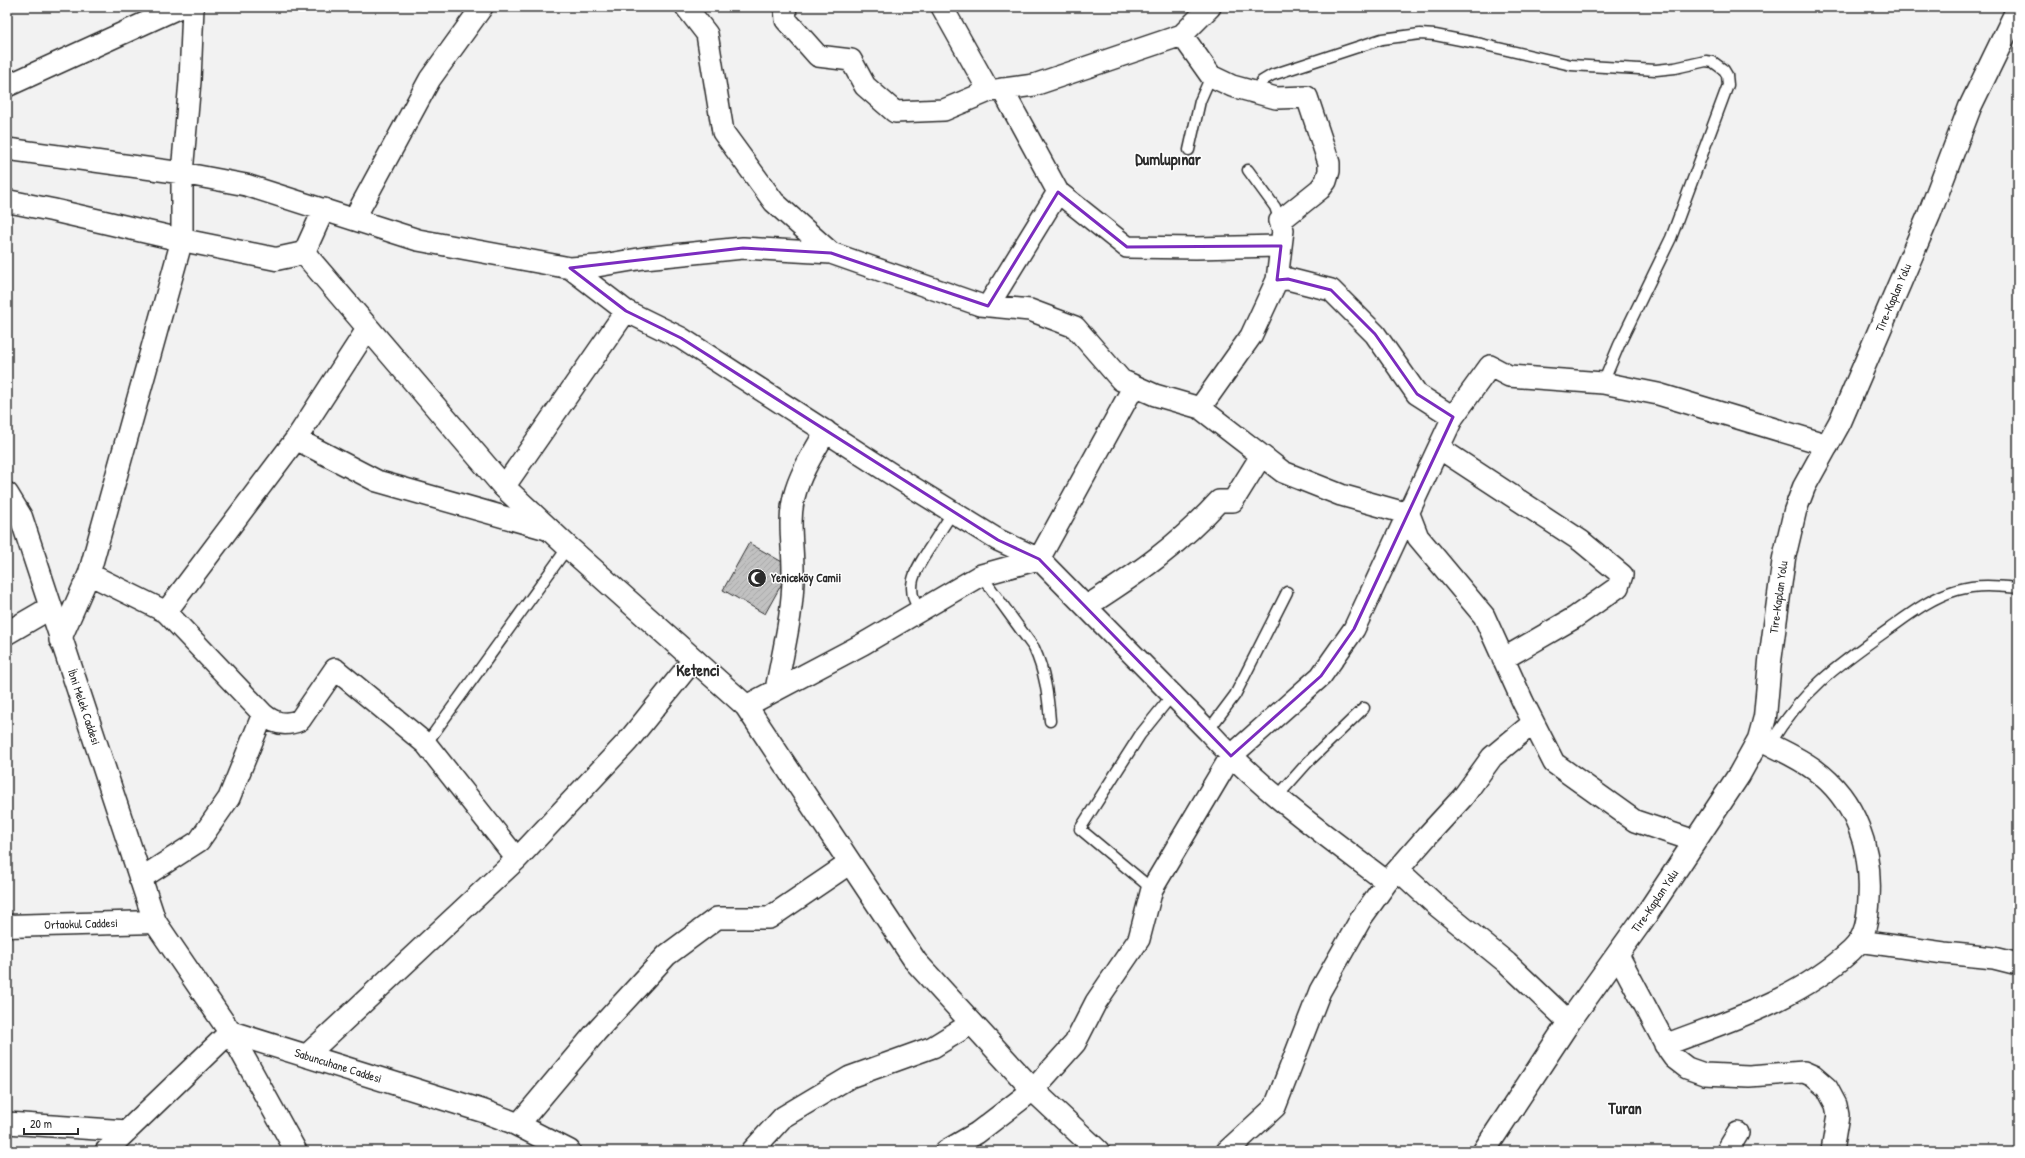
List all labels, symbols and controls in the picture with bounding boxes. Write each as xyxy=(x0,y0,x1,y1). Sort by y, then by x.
district label: Dumlupınar xyxy=(1135,148,1202,171)
street label: Tire-Kaplan Yolu xyxy=(1871,260,1915,334)
street label: Tire-Kaplan Yolu xyxy=(1765,560,1792,634)
mosque icon: Yeniceköy Camii xyxy=(746,567,768,589)
place label: Yeniceköy Camii xyxy=(770,569,841,587)
district label: Ketenci xyxy=(676,659,720,681)
street label: İbni Melek Caddesi xyxy=(64,667,105,747)
street label: Tire-Kaplan Yolu xyxy=(1627,866,1682,936)
street label: Ortaokul Caddesi xyxy=(44,914,118,933)
street label: Sabuncuhane Caddesi xyxy=(293,1044,384,1087)
district label: Turan xyxy=(1607,1097,1642,1119)
scale bar xyxy=(24,1110,78,1136)
text: 20 m xyxy=(30,1115,52,1132)

